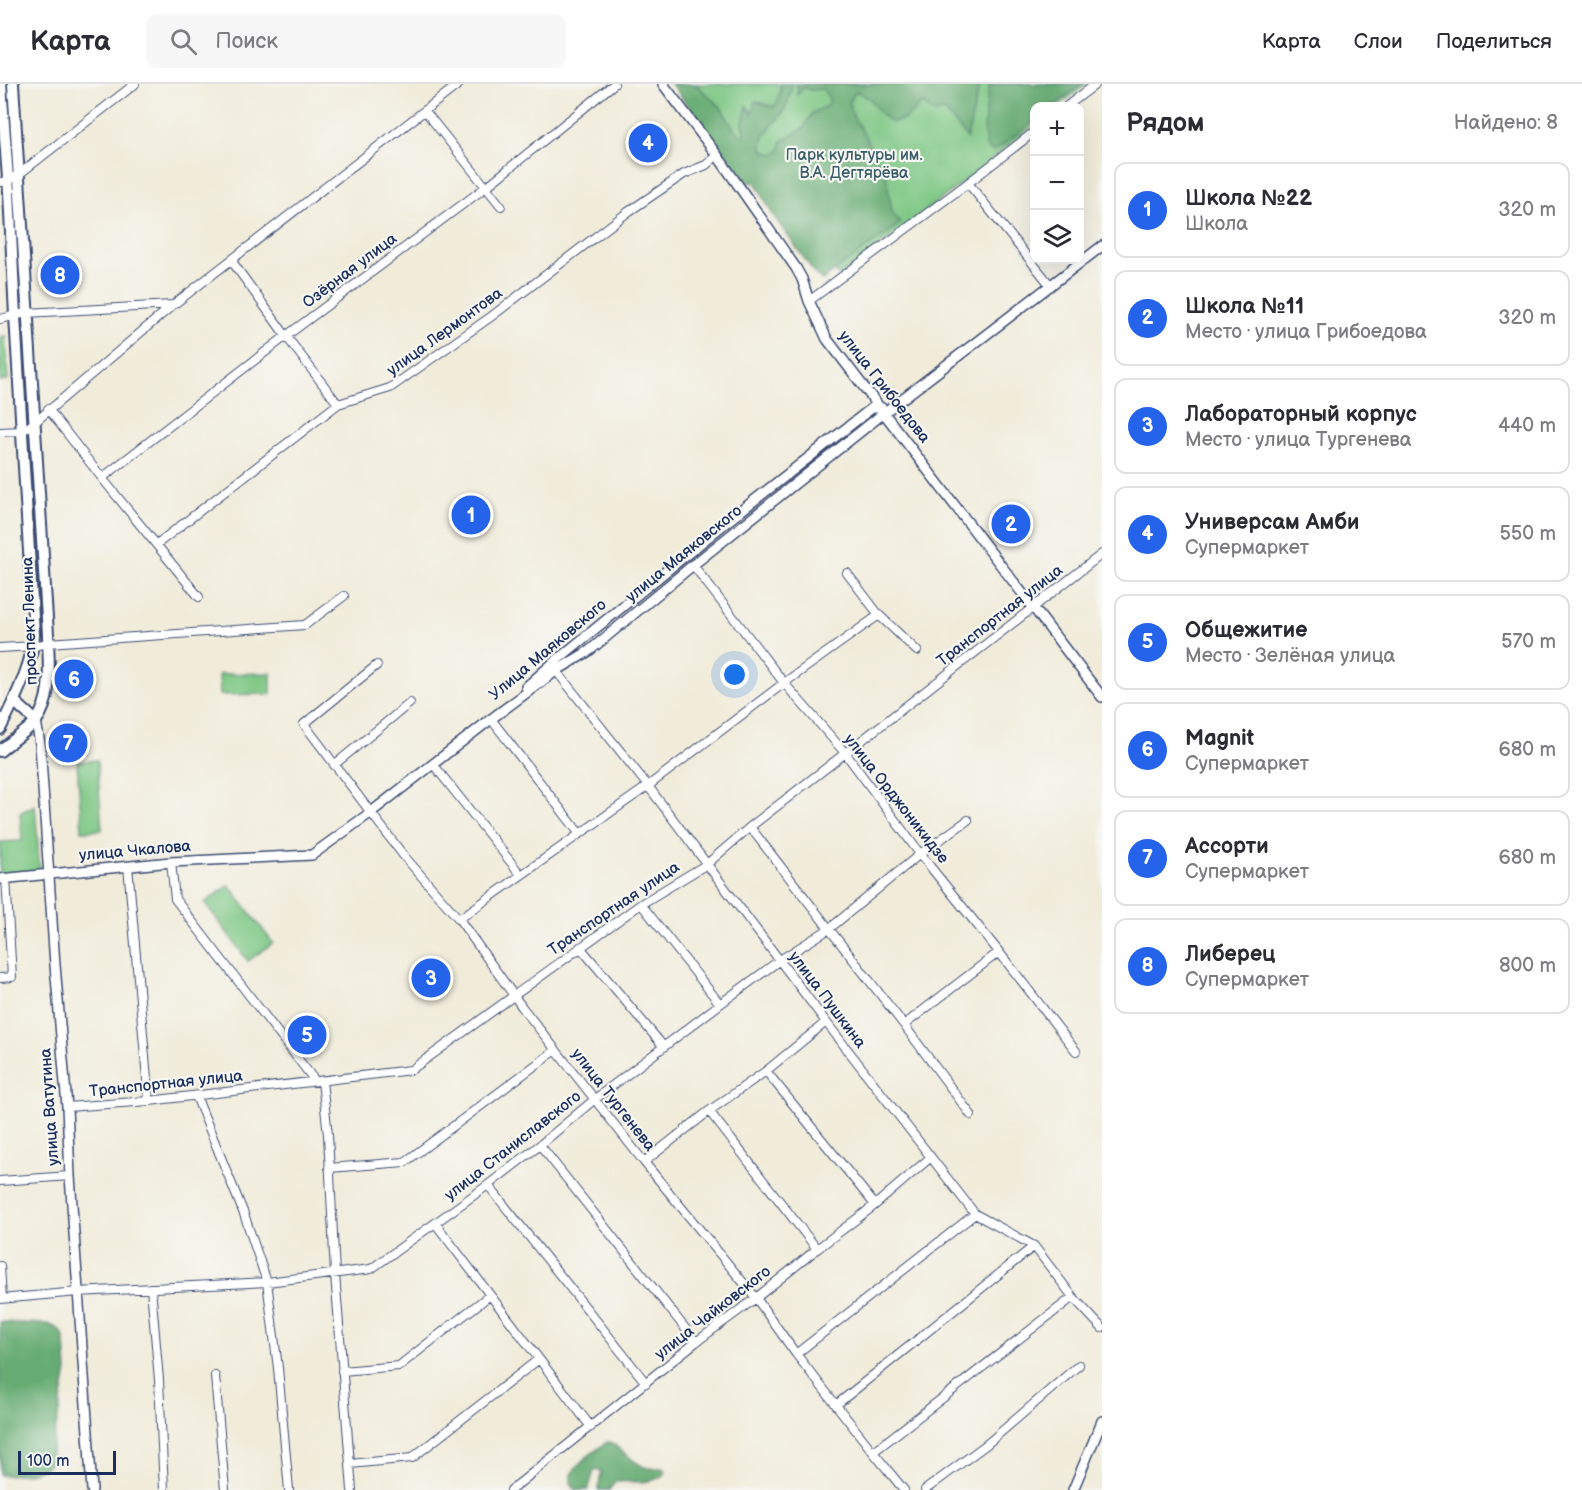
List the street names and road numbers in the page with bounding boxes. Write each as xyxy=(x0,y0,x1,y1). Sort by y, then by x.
street label: Озёрная улица xyxy=(299,229,401,313)
street label: улица Лермонтова xyxy=(384,283,507,380)
street label: улица Грибоедова xyxy=(834,327,934,447)
street label: улица Маяковского xyxy=(622,501,746,607)
street label: проспект Ленина xyxy=(18,556,42,686)
street label: Транспортная улица xyxy=(933,561,1067,671)
street label: Улица Маяковского xyxy=(486,595,610,705)
street label: улица Орджоникидзе xyxy=(839,730,953,868)
street label: улица Чкалова xyxy=(78,837,192,865)
street label: Транспортная улица xyxy=(545,858,684,960)
street label: улица Пушкина xyxy=(784,948,870,1053)
street label: улица Тургенева xyxy=(567,1045,659,1156)
street label: улица Ватутина xyxy=(36,1047,64,1166)
street label: Транспортная улица xyxy=(88,1066,244,1102)
street label: улица Станиславского xyxy=(441,1087,585,1205)
street label: улица Чайковского xyxy=(651,1262,775,1364)

